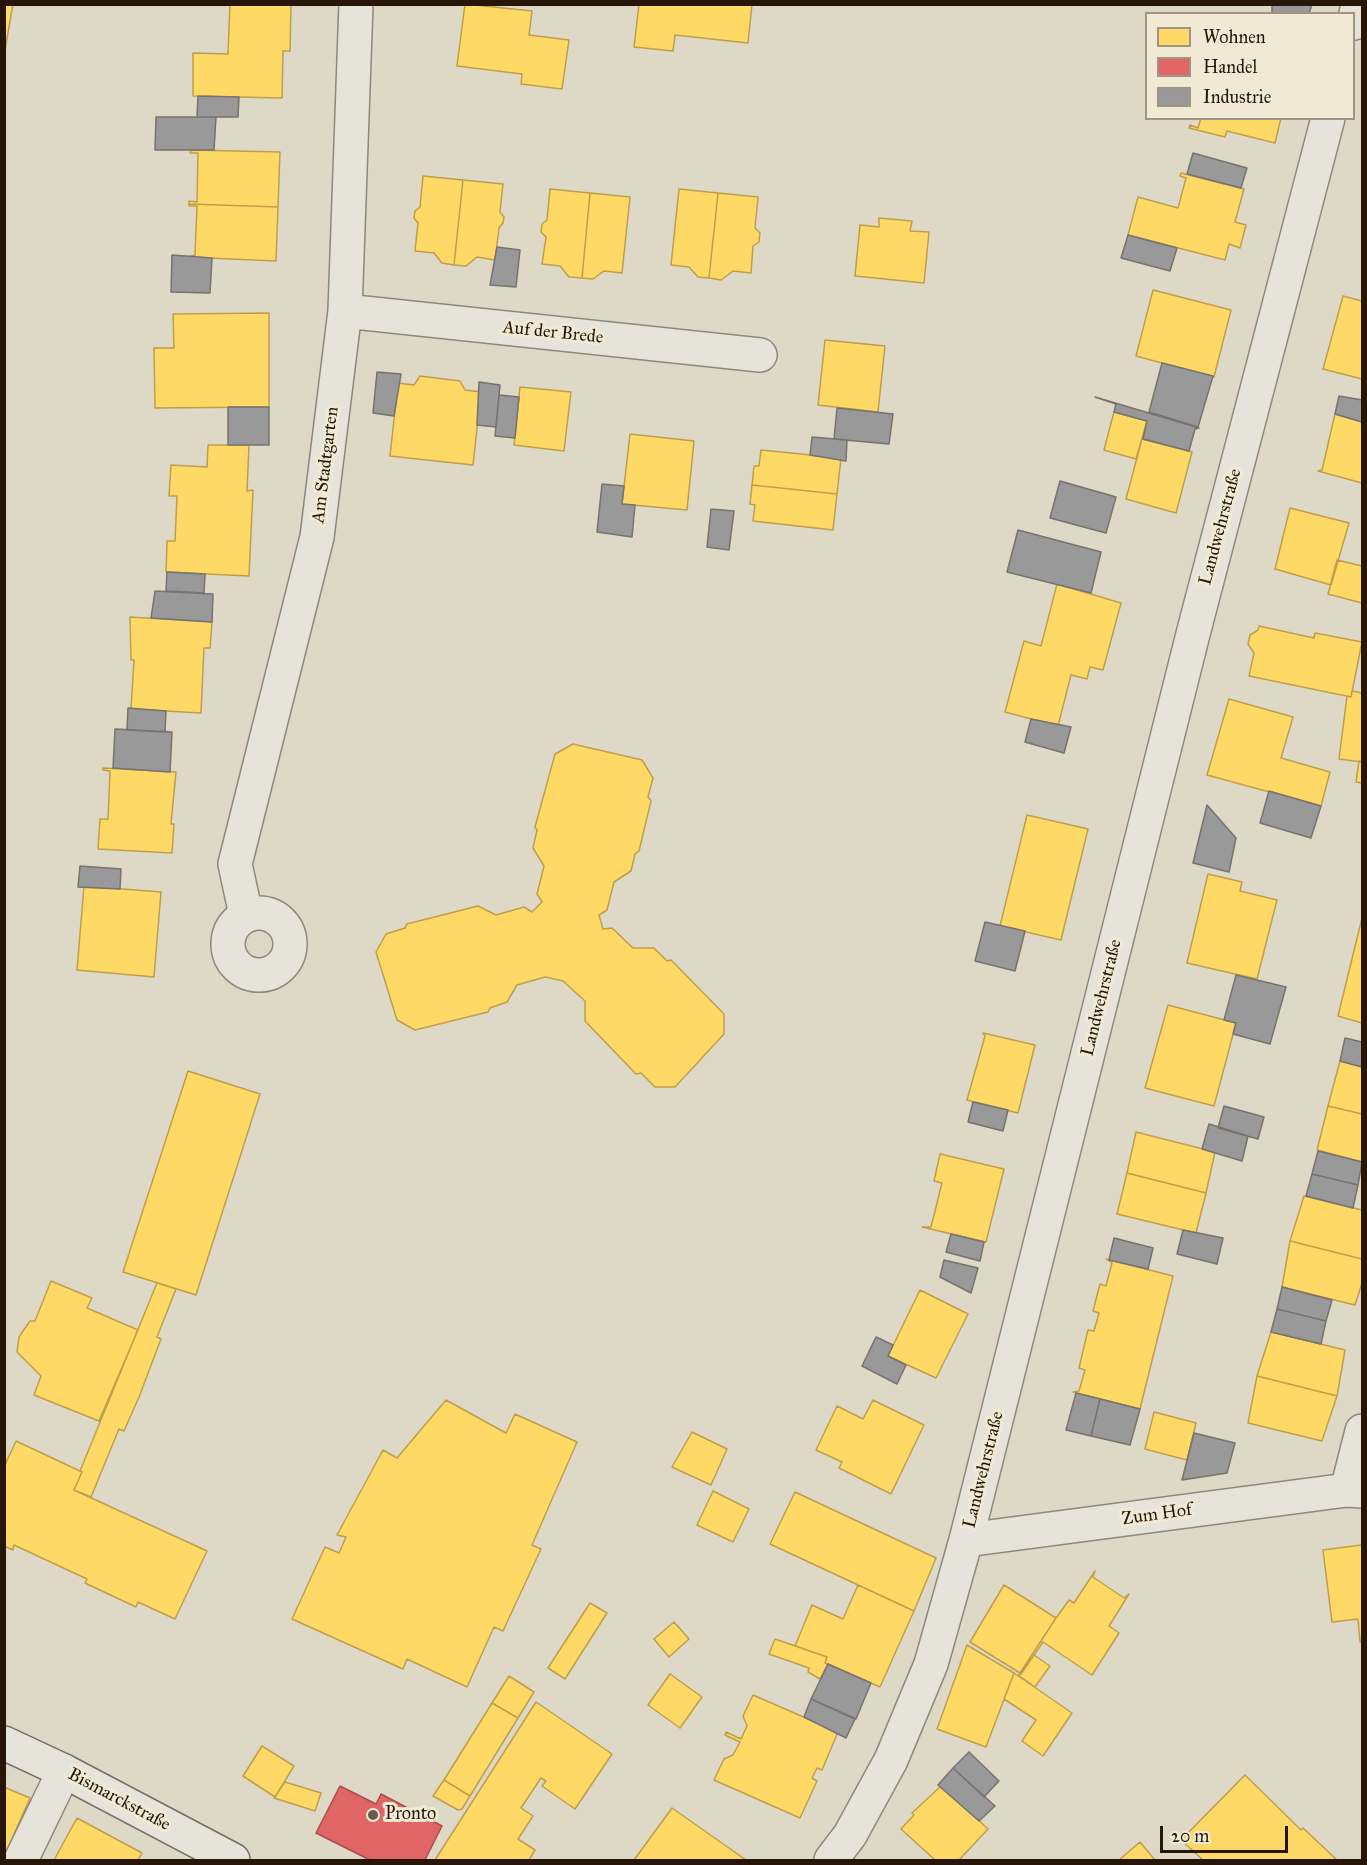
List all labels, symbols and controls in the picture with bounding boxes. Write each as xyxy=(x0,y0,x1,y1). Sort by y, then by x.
legend xyxy=(1145,12,1355,120)
text: Wohnen xyxy=(1203,26,1265,48)
text: Handel xyxy=(1203,56,1257,78)
text: Industrie xyxy=(1203,86,1271,108)
street label: Auf der Brede xyxy=(502,317,604,349)
street label: Am Stadtgarten xyxy=(308,406,344,524)
street label: Landwehrstraße xyxy=(1195,466,1247,588)
street label: Landwehrstraße xyxy=(1077,937,1127,1059)
street label: Landwehrstraße xyxy=(959,1409,1009,1531)
street label: Zum Hof xyxy=(1121,1499,1193,1531)
street label: Bismarckstraße xyxy=(64,1764,174,1836)
place label: Pronto xyxy=(385,1804,436,1826)
marker: Pronto xyxy=(366,1808,380,1822)
scale bar xyxy=(1163,1814,1290,1852)
text: 20 m xyxy=(1171,1825,1209,1847)

